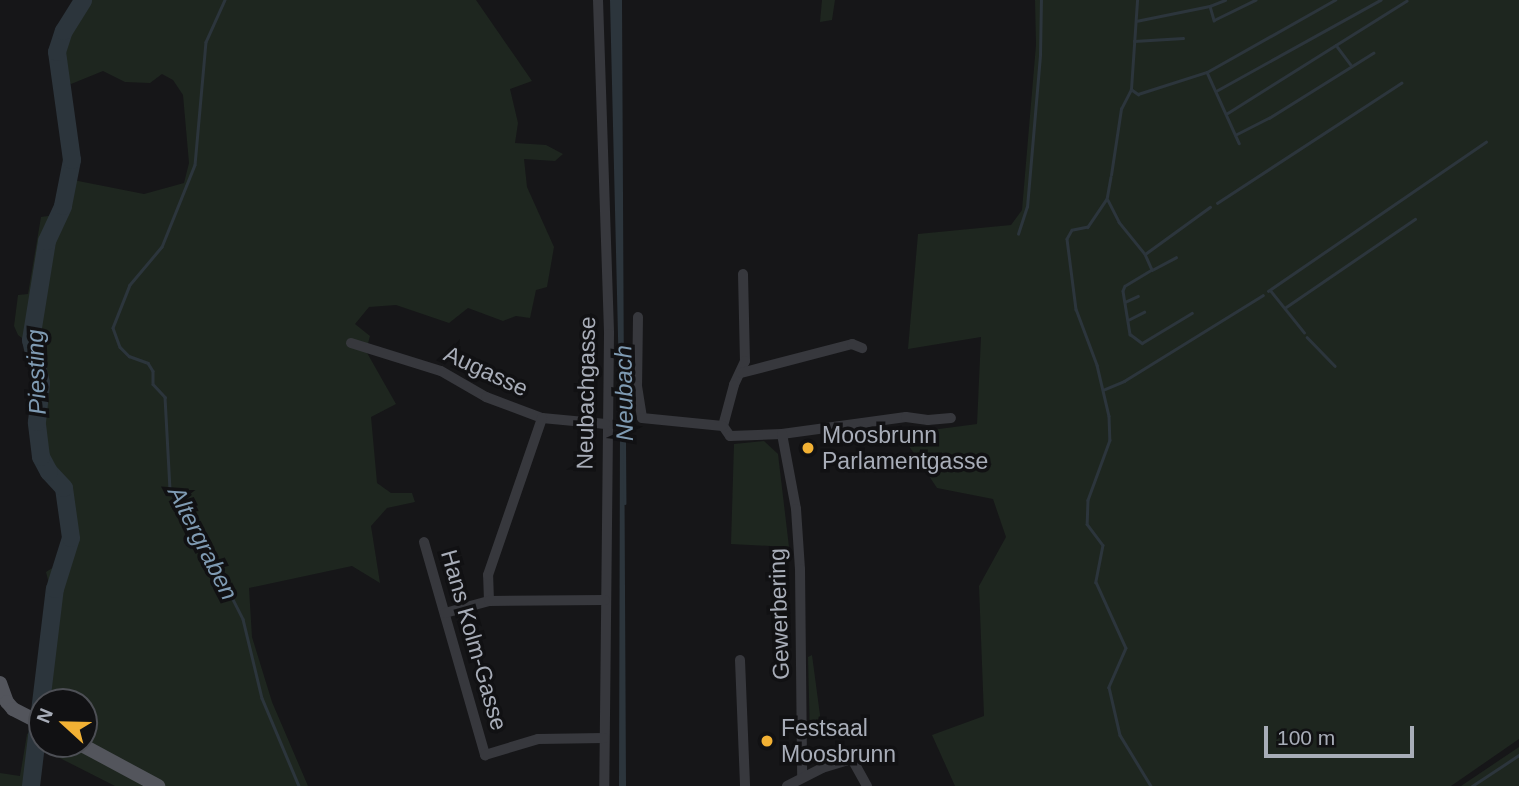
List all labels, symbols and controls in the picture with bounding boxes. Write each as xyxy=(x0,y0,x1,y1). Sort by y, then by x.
street label: Neubachgasse xyxy=(571,316,601,470)
water label: Piesting xyxy=(20,329,52,415)
street label: Augasse xyxy=(440,340,532,402)
water label: Neubach xyxy=(609,345,639,441)
place label: Moosbrunn Parlamentgasse xyxy=(822,421,988,475)
marker: Moosbrunn Parlamentgasse xyxy=(800,440,816,456)
water label: Altergraben xyxy=(162,481,244,605)
street label: Hans Kolm-Gasse xyxy=(435,547,513,733)
street label: Gewerbering xyxy=(763,548,795,680)
north arrow xyxy=(28,688,98,758)
text: N xyxy=(33,705,57,726)
scale bar xyxy=(1267,712,1418,756)
place label: Festsaal Moosbrunn xyxy=(781,714,896,768)
text: 100 m xyxy=(1277,726,1335,749)
marker: Festsaal Moosbrunn xyxy=(759,733,775,749)

